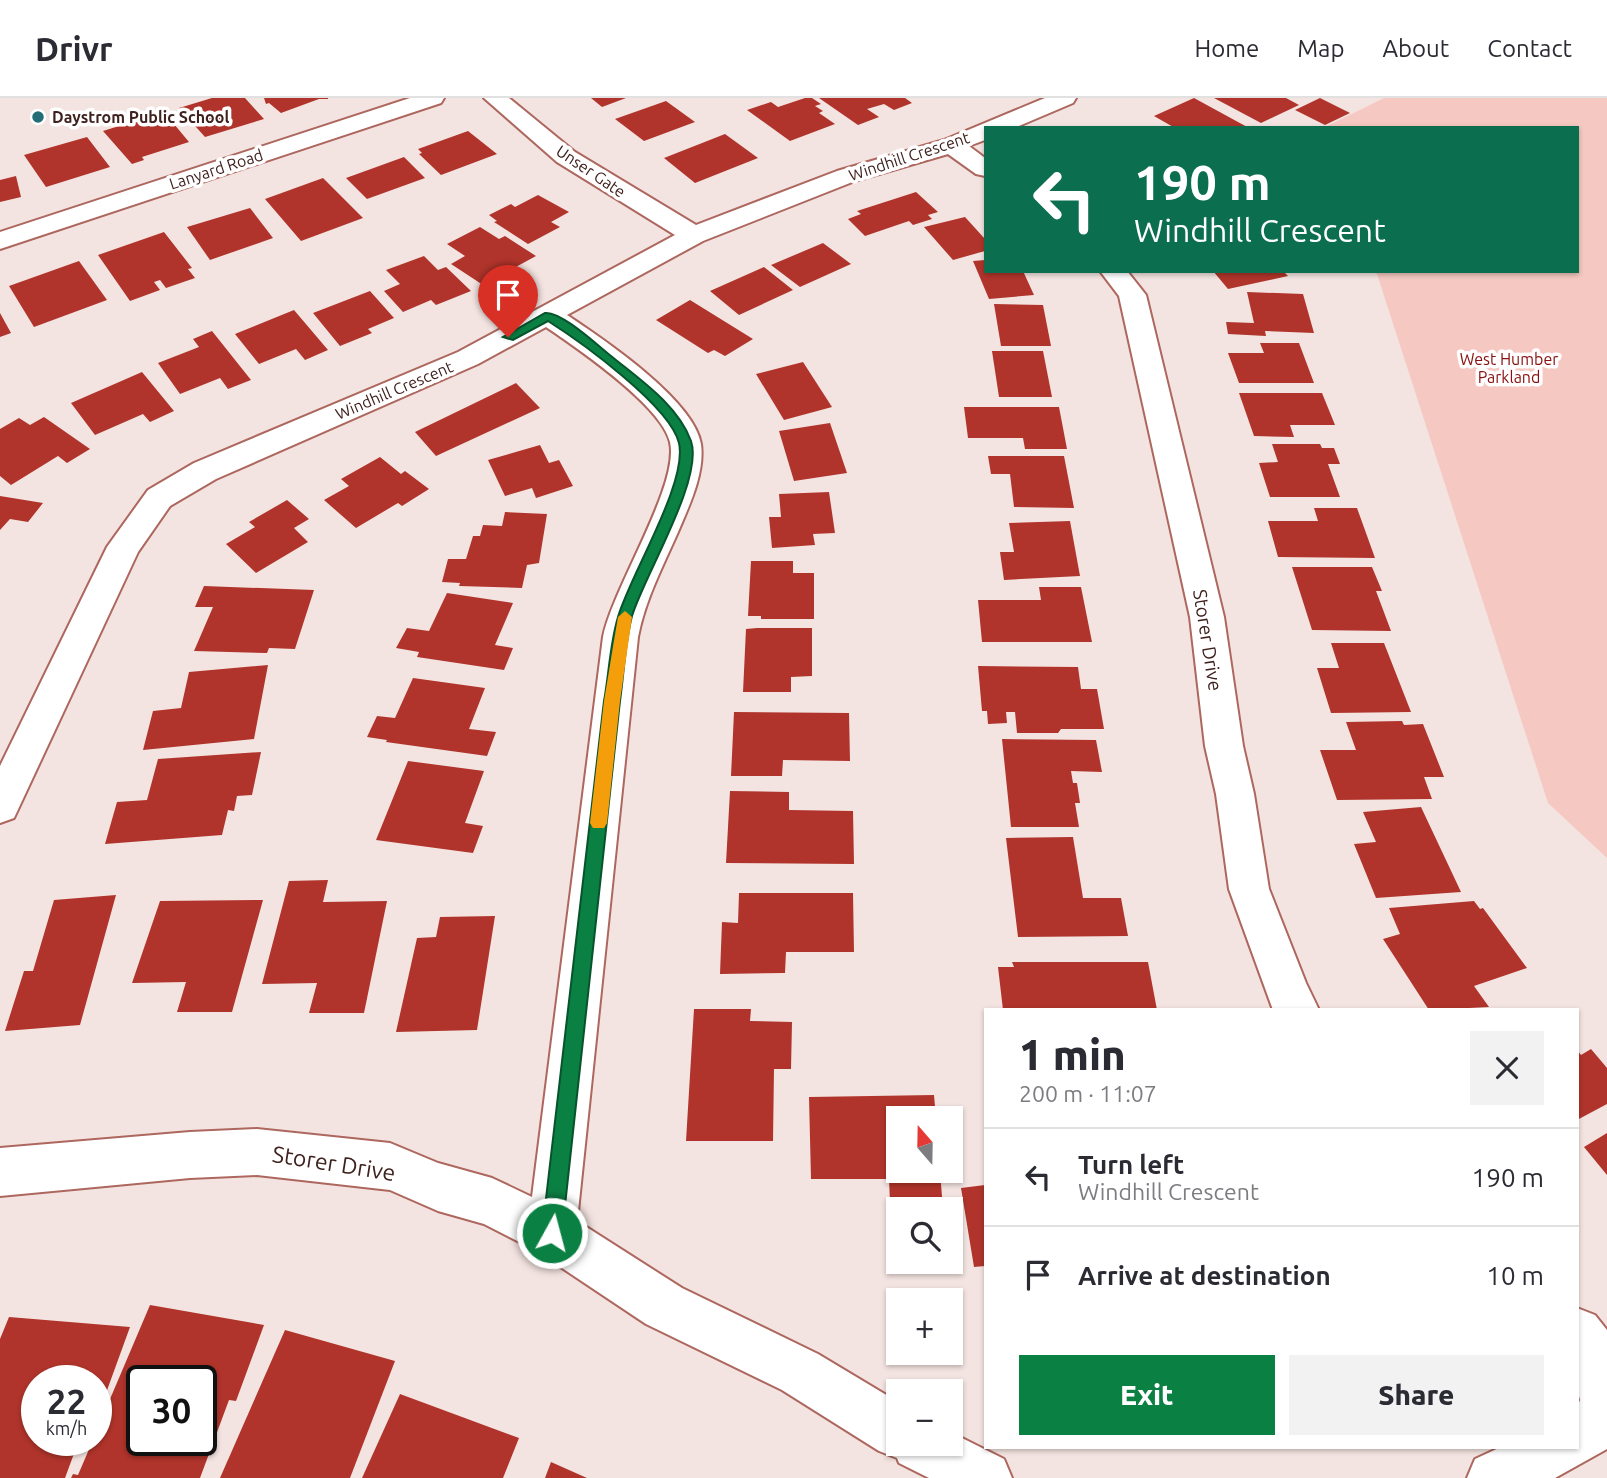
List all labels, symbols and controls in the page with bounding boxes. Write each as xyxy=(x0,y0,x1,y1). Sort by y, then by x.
text: Drivr xyxy=(35,30,113,67)
text: Home xyxy=(1194,35,1259,62)
text: Map xyxy=(1297,35,1344,62)
text: About xyxy=(1382,35,1449,62)
text: Contact xyxy=(1487,35,1572,62)
place label: Daystrom Public School xyxy=(52,108,229,126)
marker: Daystrom Public School xyxy=(30,109,46,125)
street label: Windhill Crescent xyxy=(846,128,972,184)
street label: Unser Gate xyxy=(553,141,629,201)
street label: Lanyard Road xyxy=(167,145,265,193)
icon: left xyxy=(1019,154,1110,245)
text: 190 m xyxy=(1134,154,1271,209)
text: Windhill Crescent xyxy=(1134,212,1386,248)
pin xyxy=(478,265,538,337)
icon: arrive xyxy=(489,276,527,314)
park label: West Humber Parkland xyxy=(1460,350,1558,386)
street label: Windhill Crescent xyxy=(333,357,456,423)
street label: Storer Drive xyxy=(1189,588,1227,692)
text: 1 min xyxy=(1019,1031,1126,1078)
button: close xyxy=(1470,1031,1544,1105)
text: 200 m · 11:07 xyxy=(1019,1081,1157,1106)
north arrow xyxy=(886,1106,962,1183)
map controls xyxy=(886,1106,963,1456)
street label: Storer Drive xyxy=(271,1141,397,1185)
text: Turn left xyxy=(1078,1150,1184,1179)
icon: left xyxy=(1019,1158,1057,1196)
text: 190 m xyxy=(1472,1163,1544,1192)
text: Windhill Crescent xyxy=(1078,1179,1259,1204)
position arrow xyxy=(515,1196,589,1270)
button: search xyxy=(886,1197,963,1274)
icon: arrive xyxy=(1019,1256,1057,1294)
text: Arrive at destination xyxy=(1078,1261,1331,1290)
text: 10 m xyxy=(1486,1261,1544,1290)
button: + xyxy=(886,1288,963,1365)
button: Exit xyxy=(1019,1355,1275,1435)
button: Share xyxy=(1289,1355,1544,1435)
speed limit sign: 30 xyxy=(126,1365,217,1456)
button: − xyxy=(886,1379,963,1456)
text: 22 xyxy=(47,1381,86,1421)
text: km/h xyxy=(46,1418,87,1438)

